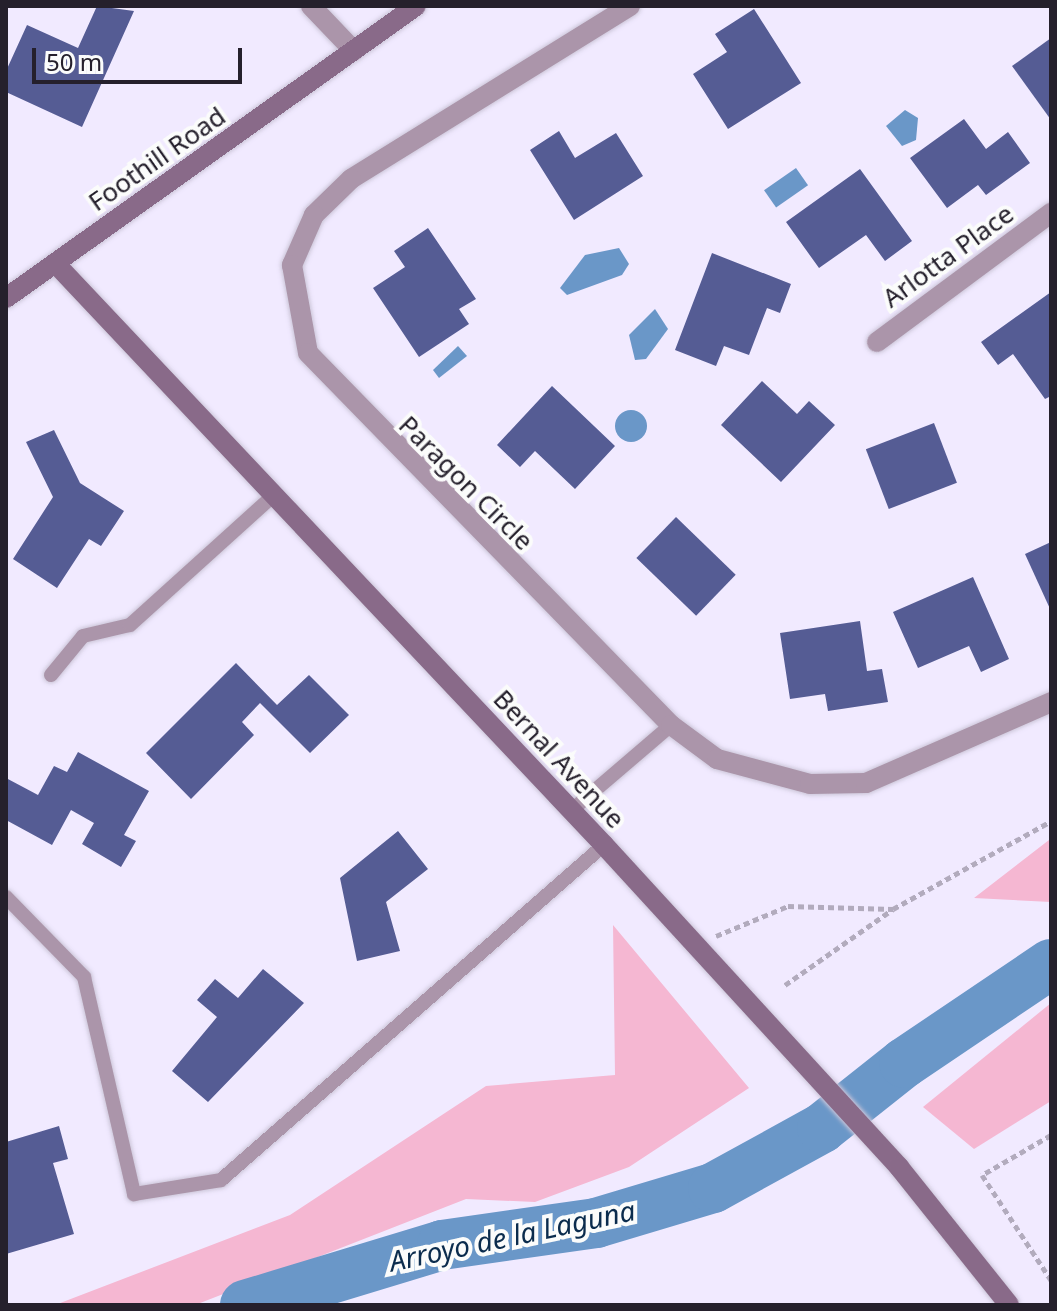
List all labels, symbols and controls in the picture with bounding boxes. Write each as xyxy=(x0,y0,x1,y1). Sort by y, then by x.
scale bar xyxy=(36,32,246,82)
text: 50 m xyxy=(46,45,102,78)
street label: Foothill Road xyxy=(83,100,231,218)
street label: Arlotta Place xyxy=(877,198,1019,314)
street label: Paragon Circle xyxy=(392,409,540,557)
street label: Bernal Avenue xyxy=(487,683,631,835)
water label: Arroyo de la Laguna xyxy=(386,1193,638,1277)

